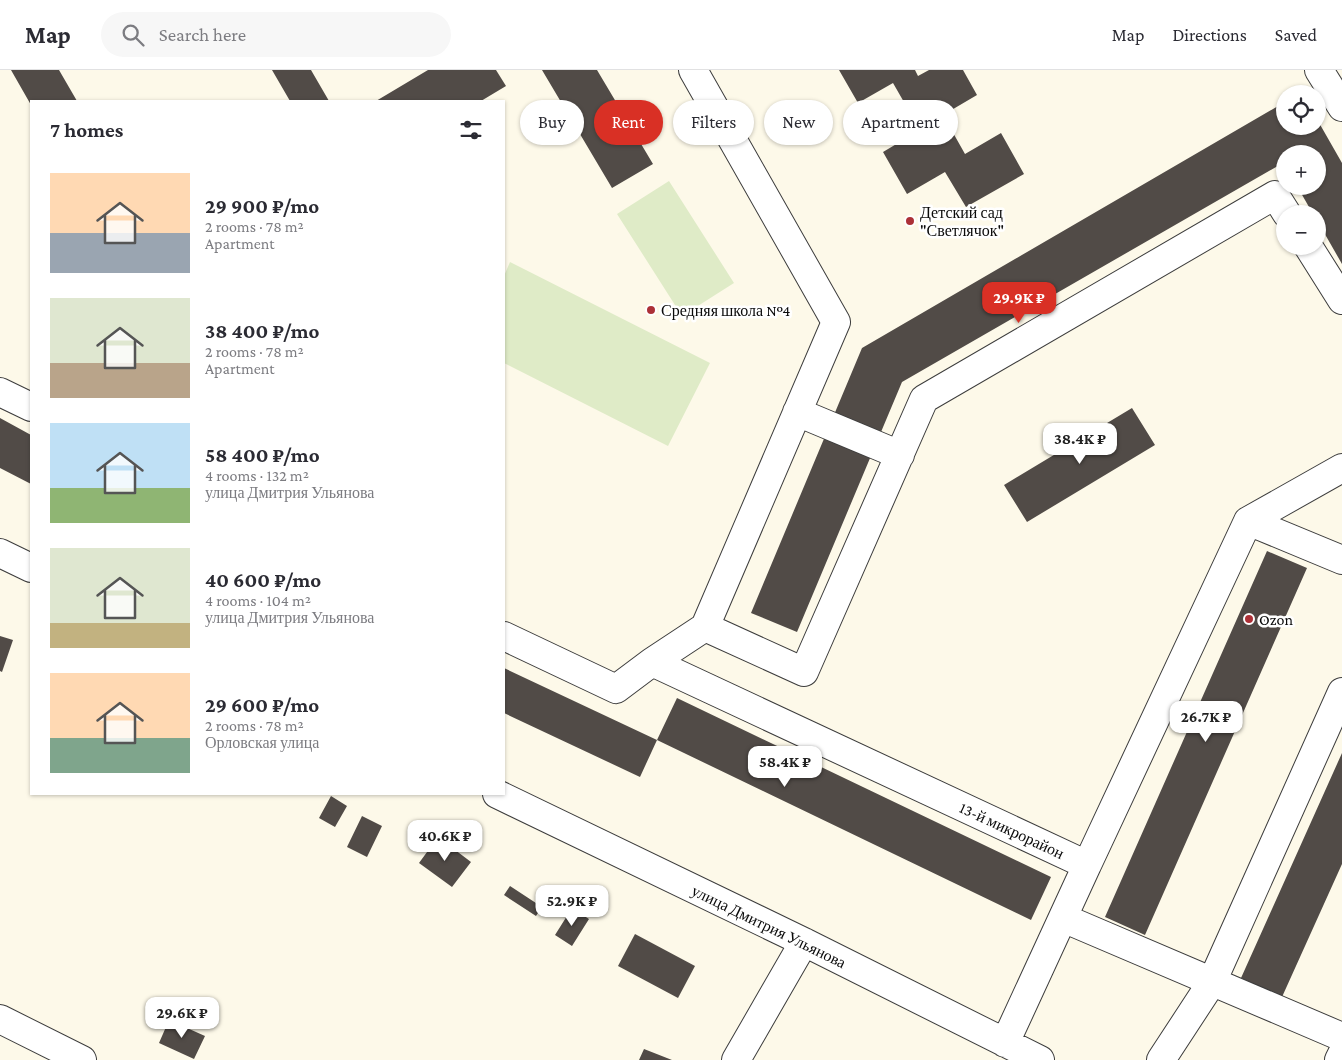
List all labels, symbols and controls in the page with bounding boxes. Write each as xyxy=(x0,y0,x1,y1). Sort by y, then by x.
search box xyxy=(101,12,451,57)
text: Map xyxy=(25,21,71,48)
icon: search xyxy=(119,21,147,49)
text: Search here xyxy=(159,24,246,45)
text: Map xyxy=(1112,25,1144,45)
text: Directions xyxy=(1172,25,1247,45)
text: Saved xyxy=(1275,25,1317,45)
map controls xyxy=(1276,85,1326,255)
button: locate xyxy=(1276,85,1326,135)
chip: Buy xyxy=(520,100,584,145)
chip: Rent xyxy=(594,100,663,145)
chip: Filters xyxy=(673,100,754,145)
chip: New xyxy=(764,100,833,145)
chip: Apartment xyxy=(843,100,958,145)
icon: filters xyxy=(457,116,485,144)
text: 7 homes xyxy=(50,118,123,142)
button: + xyxy=(1276,145,1326,195)
icon: home xyxy=(90,193,150,253)
text: 29 900 ₽/mo xyxy=(205,194,319,218)
place label: Детский сад "Светлячок" xyxy=(920,204,1004,239)
button: − xyxy=(1276,205,1326,255)
marker: Детский сад "Светлячок" xyxy=(904,215,916,227)
text: 2 rooms · 78 m² xyxy=(205,218,304,235)
text: Apartment xyxy=(205,235,275,252)
pin: 29.9K ₽ xyxy=(973,282,1065,324)
text: 29.9K ₽ xyxy=(993,289,1045,306)
place label: Средняя школа №4 xyxy=(661,302,790,320)
marker: Средняя школа №4 xyxy=(645,304,657,316)
icon: home xyxy=(90,318,150,378)
text: 38 400 ₽/mo xyxy=(205,319,320,343)
text: 2 rooms · 78 m² xyxy=(205,343,304,360)
text: Apartment xyxy=(205,360,275,377)
pin: 38.4K ₽ xyxy=(1034,422,1126,465)
text: 38.4K ₽ xyxy=(1054,430,1106,447)
icon: home xyxy=(90,443,150,503)
text: 58 400 ₽/mo xyxy=(205,443,320,467)
text: 4 rooms · 132 m² xyxy=(205,467,309,484)
text: улица Дмитрия Ульянова xyxy=(205,484,374,501)
icon: home xyxy=(90,568,150,628)
text: 40 600 ₽/mo xyxy=(205,568,321,592)
text: 4 rooms · 104 m² xyxy=(205,592,311,609)
text: улица Дмитрия Ульянова xyxy=(205,609,374,626)
place label: Ozon xyxy=(1259,611,1293,628)
marker: Ozon xyxy=(1243,613,1255,625)
icon: home xyxy=(90,693,150,753)
text: 29 600 ₽/mo xyxy=(205,693,319,717)
pin: 26.7K ₽ xyxy=(1160,700,1252,743)
text: 26.7K ₽ xyxy=(1181,708,1231,725)
text: 2 rooms · 78 m² xyxy=(205,717,304,734)
text: Орловская улица xyxy=(205,734,319,751)
pin: 58.4K ₽ xyxy=(739,746,831,788)
text: 58.4K ₽ xyxy=(759,753,811,770)
street label: 13-й микрорайон xyxy=(957,799,1067,863)
pin: 40.6K ₽ xyxy=(399,820,491,862)
text: 40.6K ₽ xyxy=(418,827,472,844)
street label: улица Дмитрия Ульянова xyxy=(688,882,849,972)
pin: 52.9K ₽ xyxy=(526,884,618,927)
text: 52.9K ₽ xyxy=(547,892,597,909)
pin: 29.6K ₽ xyxy=(136,996,228,1039)
text: 29.6K ₽ xyxy=(156,1004,208,1021)

